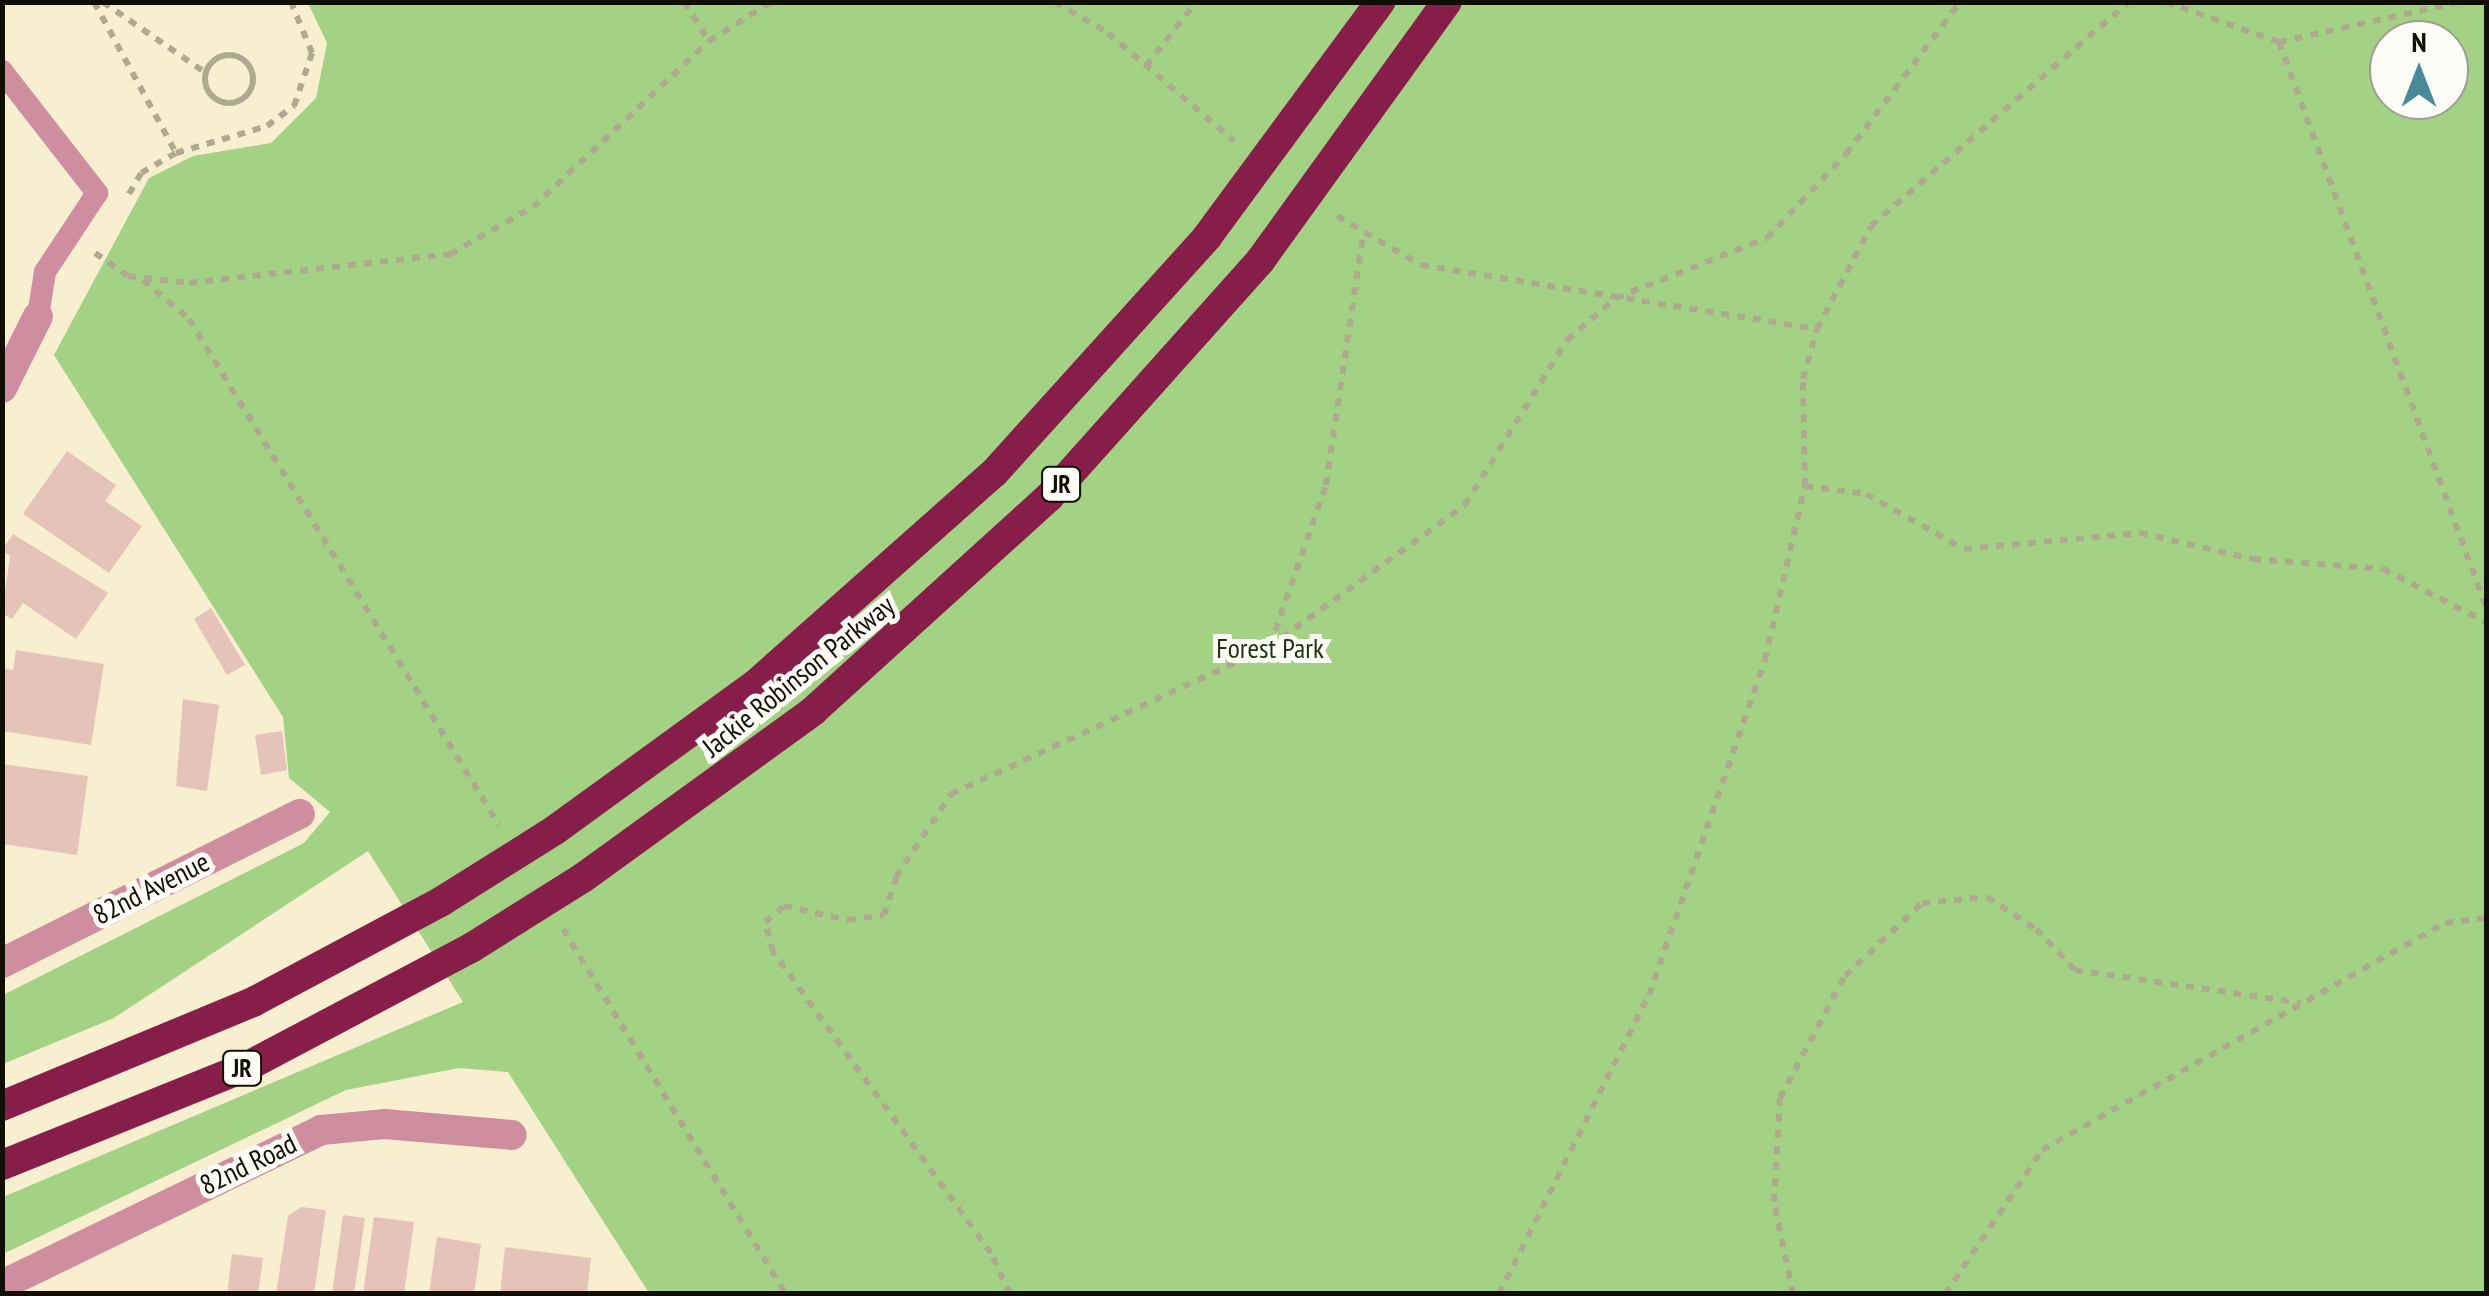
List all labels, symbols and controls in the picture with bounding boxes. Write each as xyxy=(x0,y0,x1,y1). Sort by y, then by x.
north arrow xyxy=(2369,20,2469,120)
text: N xyxy=(2411,23,2427,60)
road number: JR xyxy=(1041,464,1081,504)
street label: Jackie Robinson Parkway xyxy=(695,588,901,764)
park label: Forest Park xyxy=(1216,631,1324,665)
street label: 82nd Avenue xyxy=(87,844,215,932)
road number: JR xyxy=(222,1048,262,1088)
street label: 82nd Road xyxy=(194,1126,302,1202)

